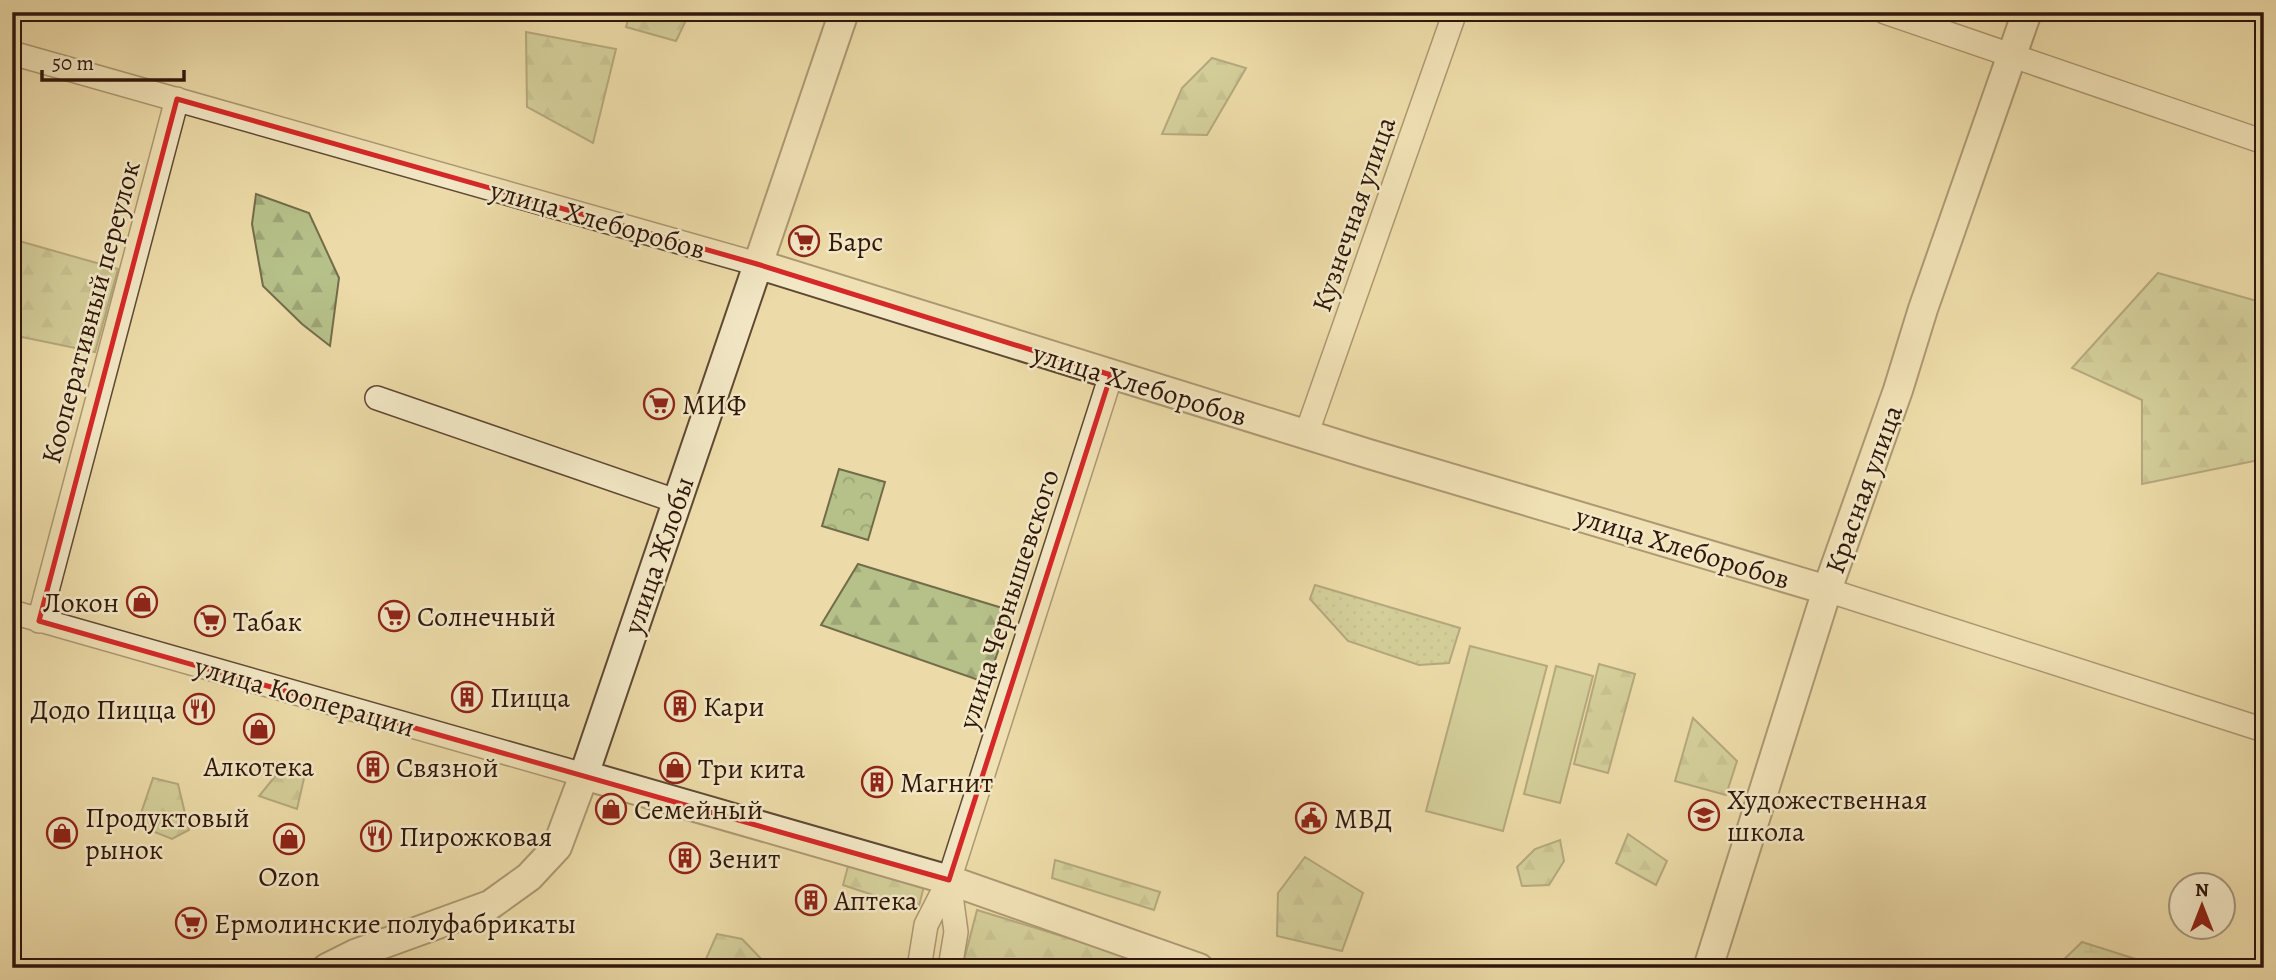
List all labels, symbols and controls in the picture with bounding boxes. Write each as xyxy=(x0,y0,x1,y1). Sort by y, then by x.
scale bar xyxy=(42,38,184,82)
text: 50 m xyxy=(52,49,94,77)
street label: Кузнечная улица xyxy=(1303,112,1405,317)
street label: Кооперативный переулок xyxy=(32,157,150,468)
street label: улица Хлеборобов xyxy=(485,171,710,269)
place label: Барс xyxy=(827,223,883,261)
supermarket icon: Барс xyxy=(787,224,821,258)
street label: улица Хлеборобов xyxy=(1027,334,1251,436)
place label: МИФ xyxy=(682,386,747,424)
supermarket icon: МИФ xyxy=(642,387,676,421)
street label: Красная улица xyxy=(1816,400,1912,579)
street label: улица Чернышевского xyxy=(949,465,1069,735)
street label: улица Жлобы xyxy=(614,472,704,640)
street label: улица Хлеборобов xyxy=(1570,497,1794,599)
place label: Локон xyxy=(43,584,119,622)
shop icon: Локон xyxy=(125,585,159,619)
place label: Солнечный xyxy=(417,598,556,636)
supermarket icon: Солнечный xyxy=(377,599,411,633)
place label: Табак xyxy=(233,603,302,641)
supermarket icon: Табак xyxy=(193,604,227,638)
street label: улица Кооперации xyxy=(189,647,419,747)
place label: Пицца xyxy=(490,679,570,717)
building icon: Пицца xyxy=(450,680,484,714)
place label: Кари xyxy=(703,688,765,726)
building icon: Кари xyxy=(663,689,697,723)
place label: Додо Пицца xyxy=(30,691,176,729)
restaurant icon: Додо Пицца xyxy=(182,692,216,726)
shop icon: Алкотека xyxy=(242,712,276,746)
place label: Алкотека xyxy=(203,748,314,786)
place label: Связной xyxy=(396,749,499,787)
building icon: Связной xyxy=(356,750,390,784)
place label: Три кита xyxy=(698,750,806,788)
shop icon: Три кита xyxy=(658,751,692,785)
place label: Магнит xyxy=(900,764,993,802)
building icon: Магнит xyxy=(860,765,894,799)
place label: Художественная школа xyxy=(1727,781,1927,851)
place label: Семейный xyxy=(634,791,763,829)
shop icon: Семейный xyxy=(594,792,628,826)
school or university icon: Художественная школа xyxy=(1687,798,1721,832)
place label: Продуктовый рынок xyxy=(85,799,250,869)
place label: МВД xyxy=(1334,800,1392,838)
public building icon: МВД xyxy=(1294,801,1328,835)
shop icon: Продуктовый рынок xyxy=(45,816,79,850)
place label: Пирожковая xyxy=(399,818,552,856)
restaurant icon: Пирожковая xyxy=(359,819,393,853)
shop icon: Ozon xyxy=(272,822,306,856)
place label: Зенит xyxy=(708,840,780,878)
building icon: Зенит xyxy=(668,841,702,875)
place label: Ozon xyxy=(258,858,320,896)
north arrow xyxy=(2168,872,2238,942)
text: N xyxy=(2195,877,2209,903)
place label: Аптека xyxy=(833,882,918,920)
building icon: Аптека xyxy=(794,883,828,917)
place label: Ермолинские полуфабрикаты xyxy=(214,905,576,943)
supermarket icon: Ермолинские полуфабрикаты xyxy=(174,906,208,940)

